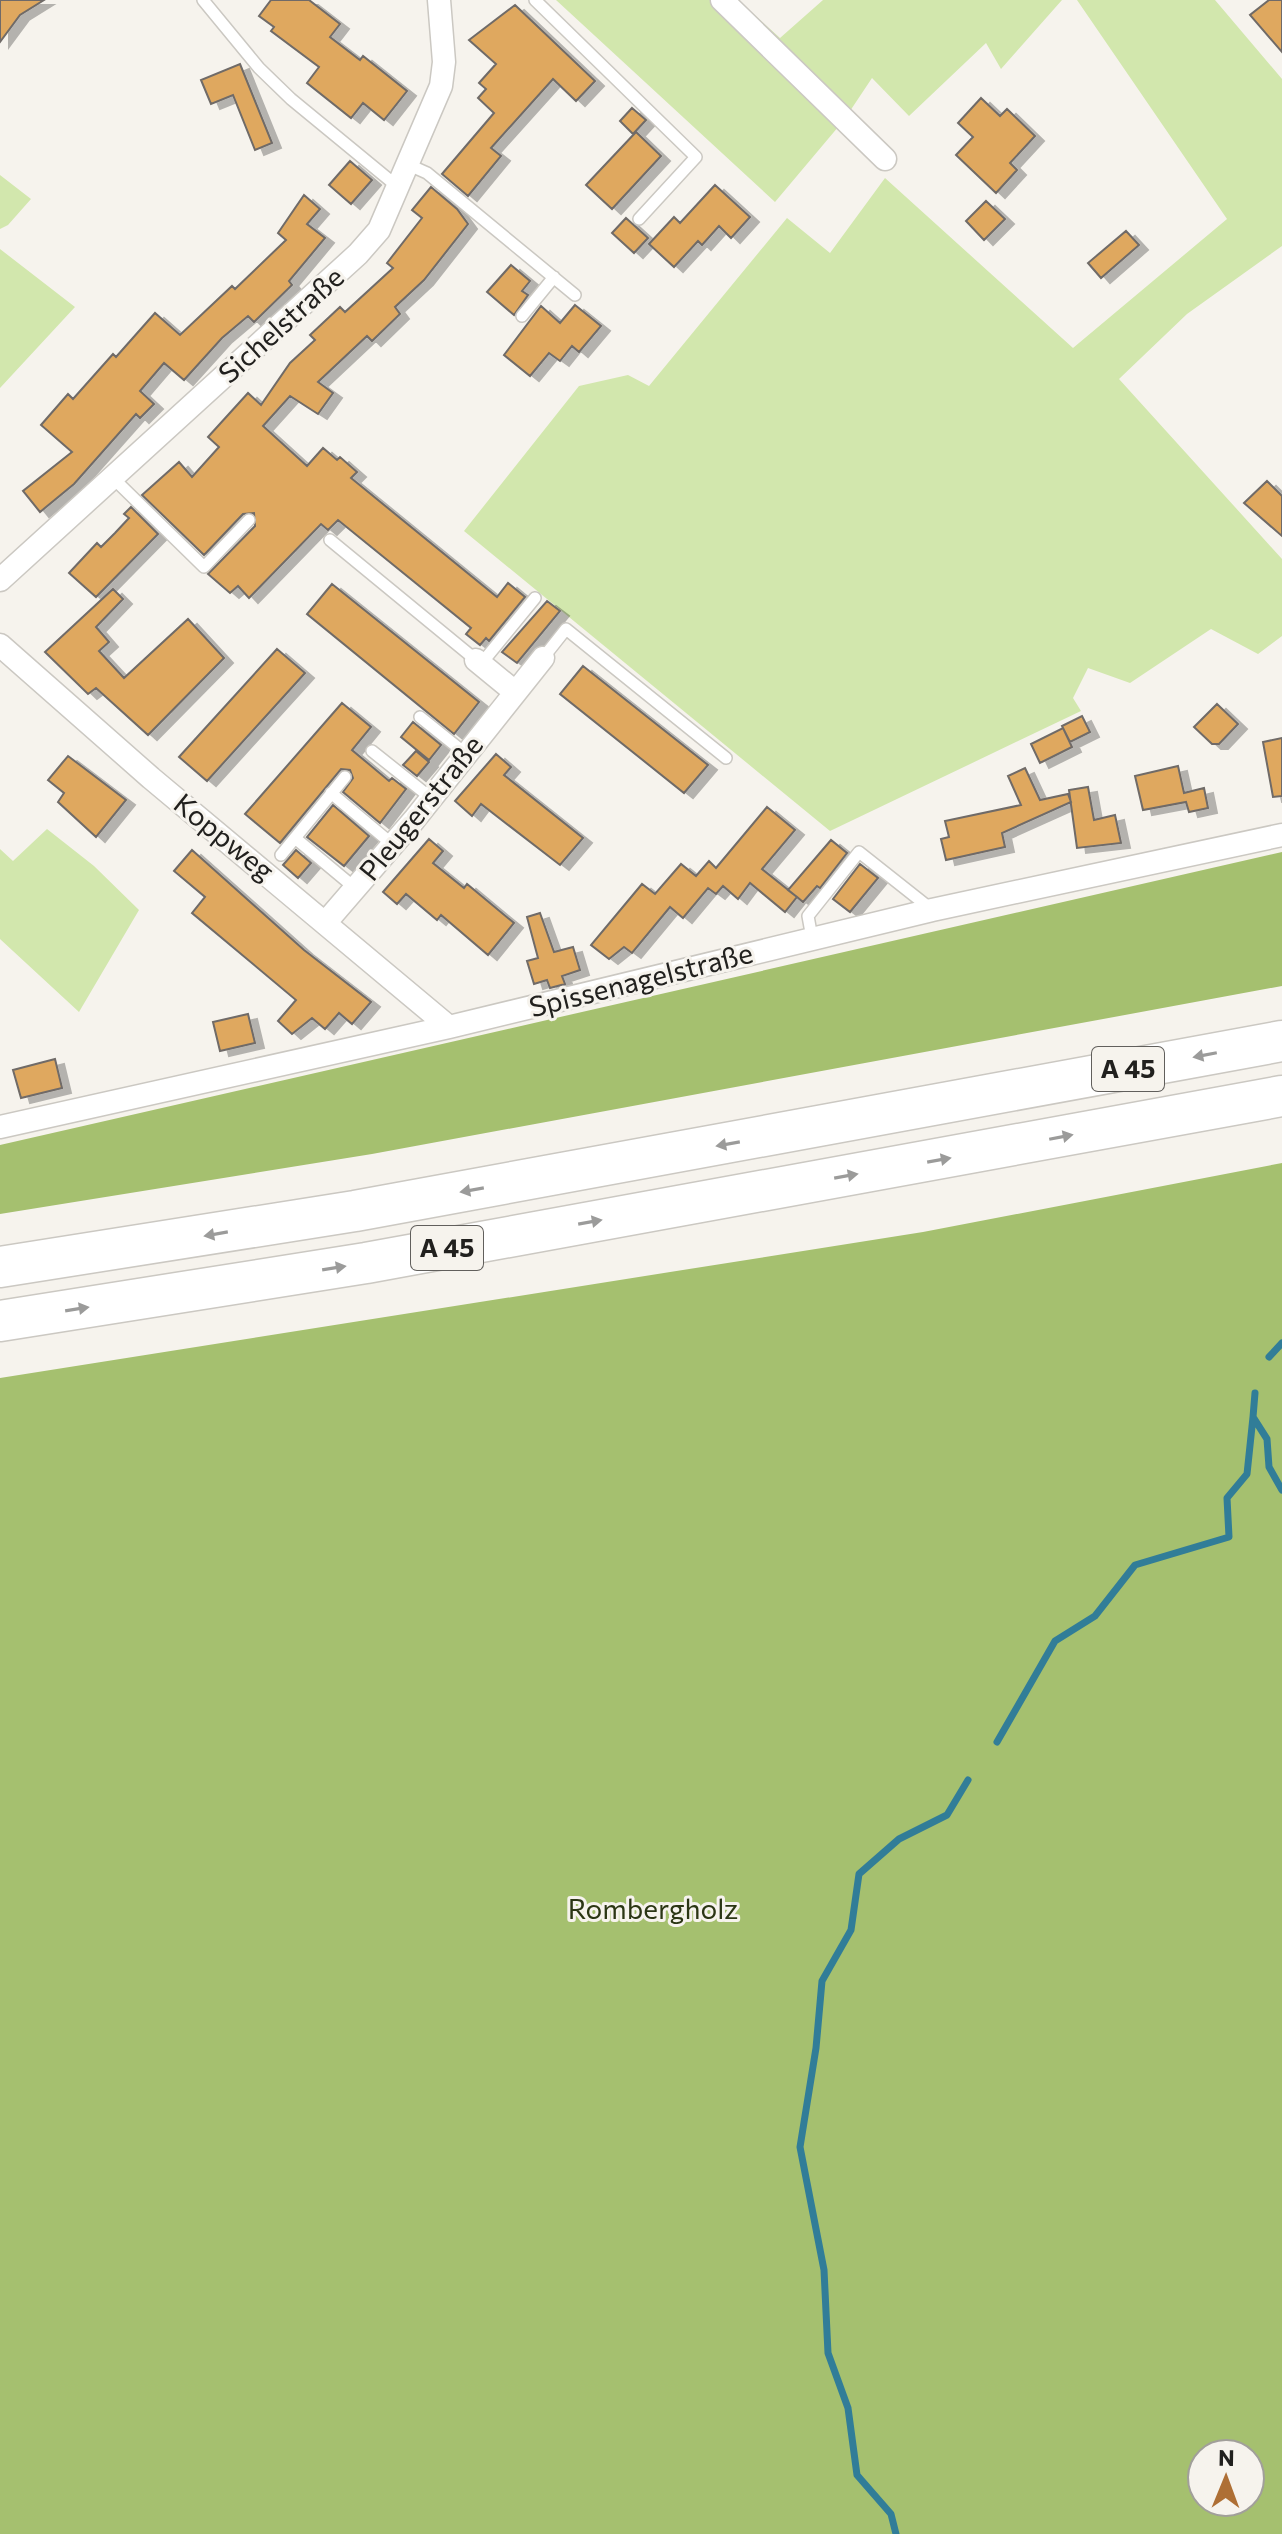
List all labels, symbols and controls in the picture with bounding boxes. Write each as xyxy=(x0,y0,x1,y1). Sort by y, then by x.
street label: Sichelstraße xyxy=(211,259,350,389)
street label: Pleugerstraße xyxy=(351,728,489,887)
street label: Koppweg xyxy=(168,786,282,887)
street label: Spissenagelstraße xyxy=(525,935,756,1023)
road number: A 45 xyxy=(1092,1047,1164,1091)
one-way arrow xyxy=(1193,1049,1218,1061)
one-way arrow xyxy=(1049,1131,1074,1143)
one-way arrow xyxy=(715,1138,740,1150)
one-way arrow xyxy=(927,1153,952,1165)
one-way arrow xyxy=(833,1170,858,1182)
one-way arrow xyxy=(459,1184,484,1196)
one-way arrow xyxy=(578,1216,603,1228)
road number: A 45 xyxy=(411,1226,483,1270)
one-way arrow xyxy=(203,1229,228,1241)
one-way arrow xyxy=(322,1262,347,1274)
one-way arrow xyxy=(65,1302,90,1315)
park label: Rombergholz xyxy=(568,1891,738,1925)
north arrow xyxy=(1186,2438,1266,2518)
text: N xyxy=(1218,2444,1235,2471)

